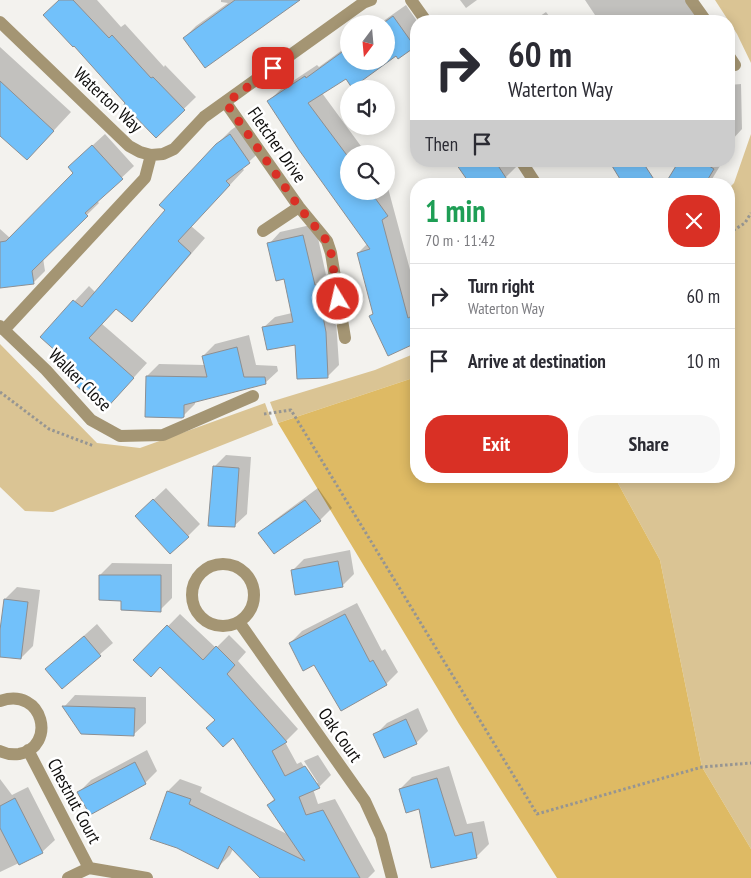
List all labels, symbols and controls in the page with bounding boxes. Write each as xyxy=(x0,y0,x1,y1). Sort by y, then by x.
north arrow xyxy=(340,15,395,70)
map controls xyxy=(340,15,395,200)
text: 60 m xyxy=(508,31,572,77)
icon: right xyxy=(425,35,490,100)
pin xyxy=(252,47,294,89)
icon: arrive xyxy=(259,54,287,82)
street label: Waterton Way xyxy=(69,62,148,137)
text: Waterton Way xyxy=(508,75,613,103)
button: sound xyxy=(340,80,395,135)
street label: Fletcher Drive xyxy=(243,102,312,187)
icon: arrive xyxy=(468,130,496,158)
text: Then xyxy=(425,132,458,156)
button: search xyxy=(340,145,395,200)
text: 1 min xyxy=(425,191,486,230)
button: close xyxy=(668,195,720,247)
text: 70 m · 11:42 xyxy=(425,230,496,250)
position arrow xyxy=(311,272,363,324)
text: Turn right xyxy=(468,274,534,298)
icon: right xyxy=(425,282,453,310)
text: 60 m xyxy=(687,284,720,308)
text: Waterton Way xyxy=(468,298,544,318)
street label: Walker Close xyxy=(44,343,117,416)
icon: arrive xyxy=(425,347,453,375)
text: Arrive at destination xyxy=(468,349,606,373)
text: 10 m xyxy=(687,349,720,373)
button: Exit xyxy=(425,415,568,473)
button: Share xyxy=(578,415,720,473)
street label: Oak Court xyxy=(313,703,367,766)
street label: Chestnut Court xyxy=(43,754,106,847)

